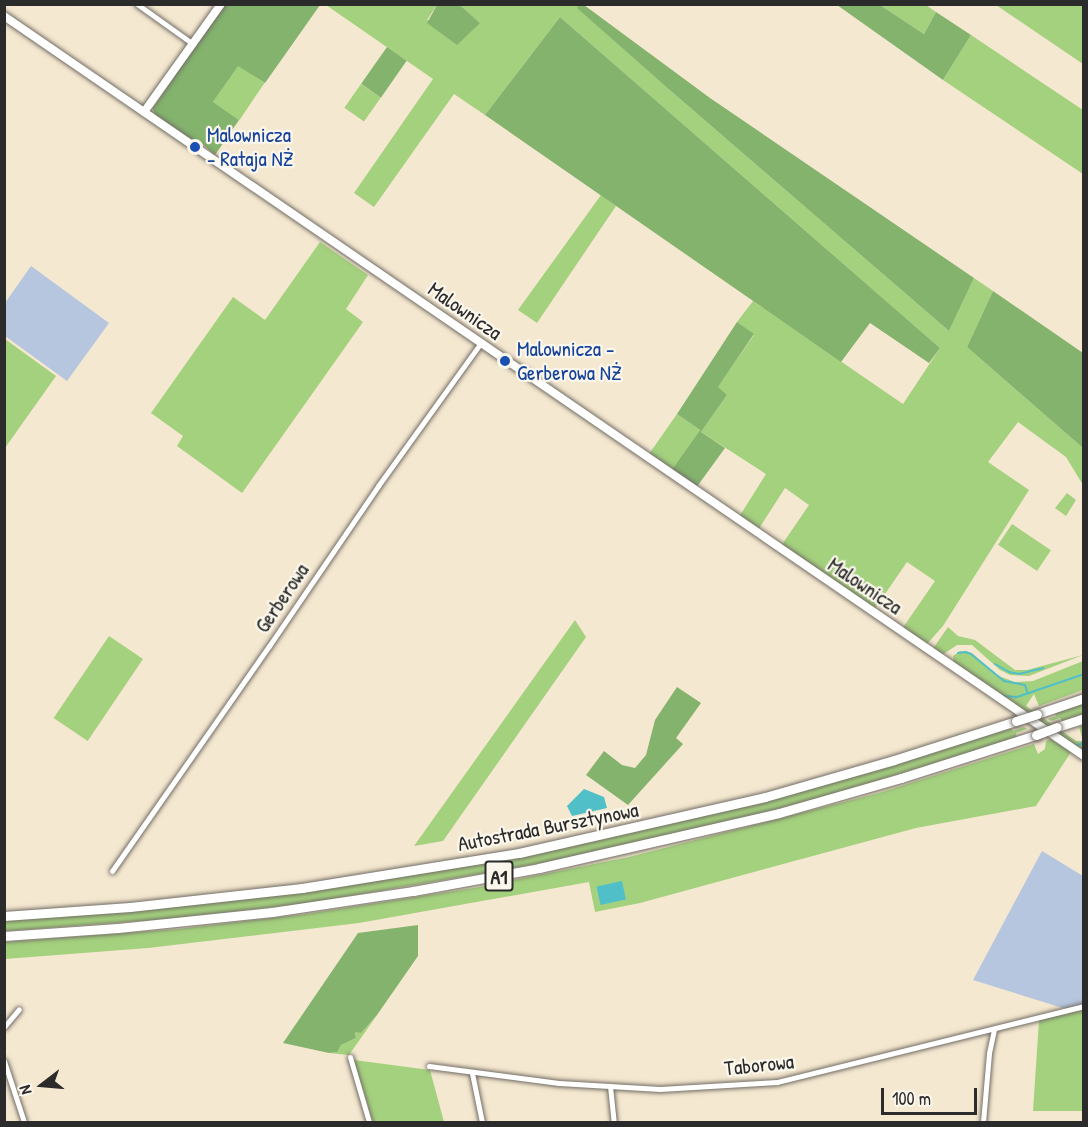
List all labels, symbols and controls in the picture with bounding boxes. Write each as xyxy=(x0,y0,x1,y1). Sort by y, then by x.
place label: Malownicza - Rataja NŻ xyxy=(207,122,293,172)
marker: Malownicza - Rataja NŻ xyxy=(188,140,202,154)
street label: Malownicza xyxy=(423,277,507,345)
place label: Malownicza - Gerberowa NŻ xyxy=(517,336,622,386)
marker: Malownicza - Gerberowa NŻ xyxy=(498,354,512,368)
street label: Malownicza xyxy=(823,552,907,620)
street label: Gerberowa xyxy=(250,559,314,637)
street label: Autostrada Bursztynowa xyxy=(456,797,640,857)
road number: A1 xyxy=(484,859,514,893)
street label: Taborowa xyxy=(723,1049,795,1081)
north arrow xyxy=(12,1055,72,1115)
scale bar xyxy=(884,1076,980,1114)
text: N xyxy=(13,1083,36,1097)
text: 100 m xyxy=(892,1086,931,1111)

